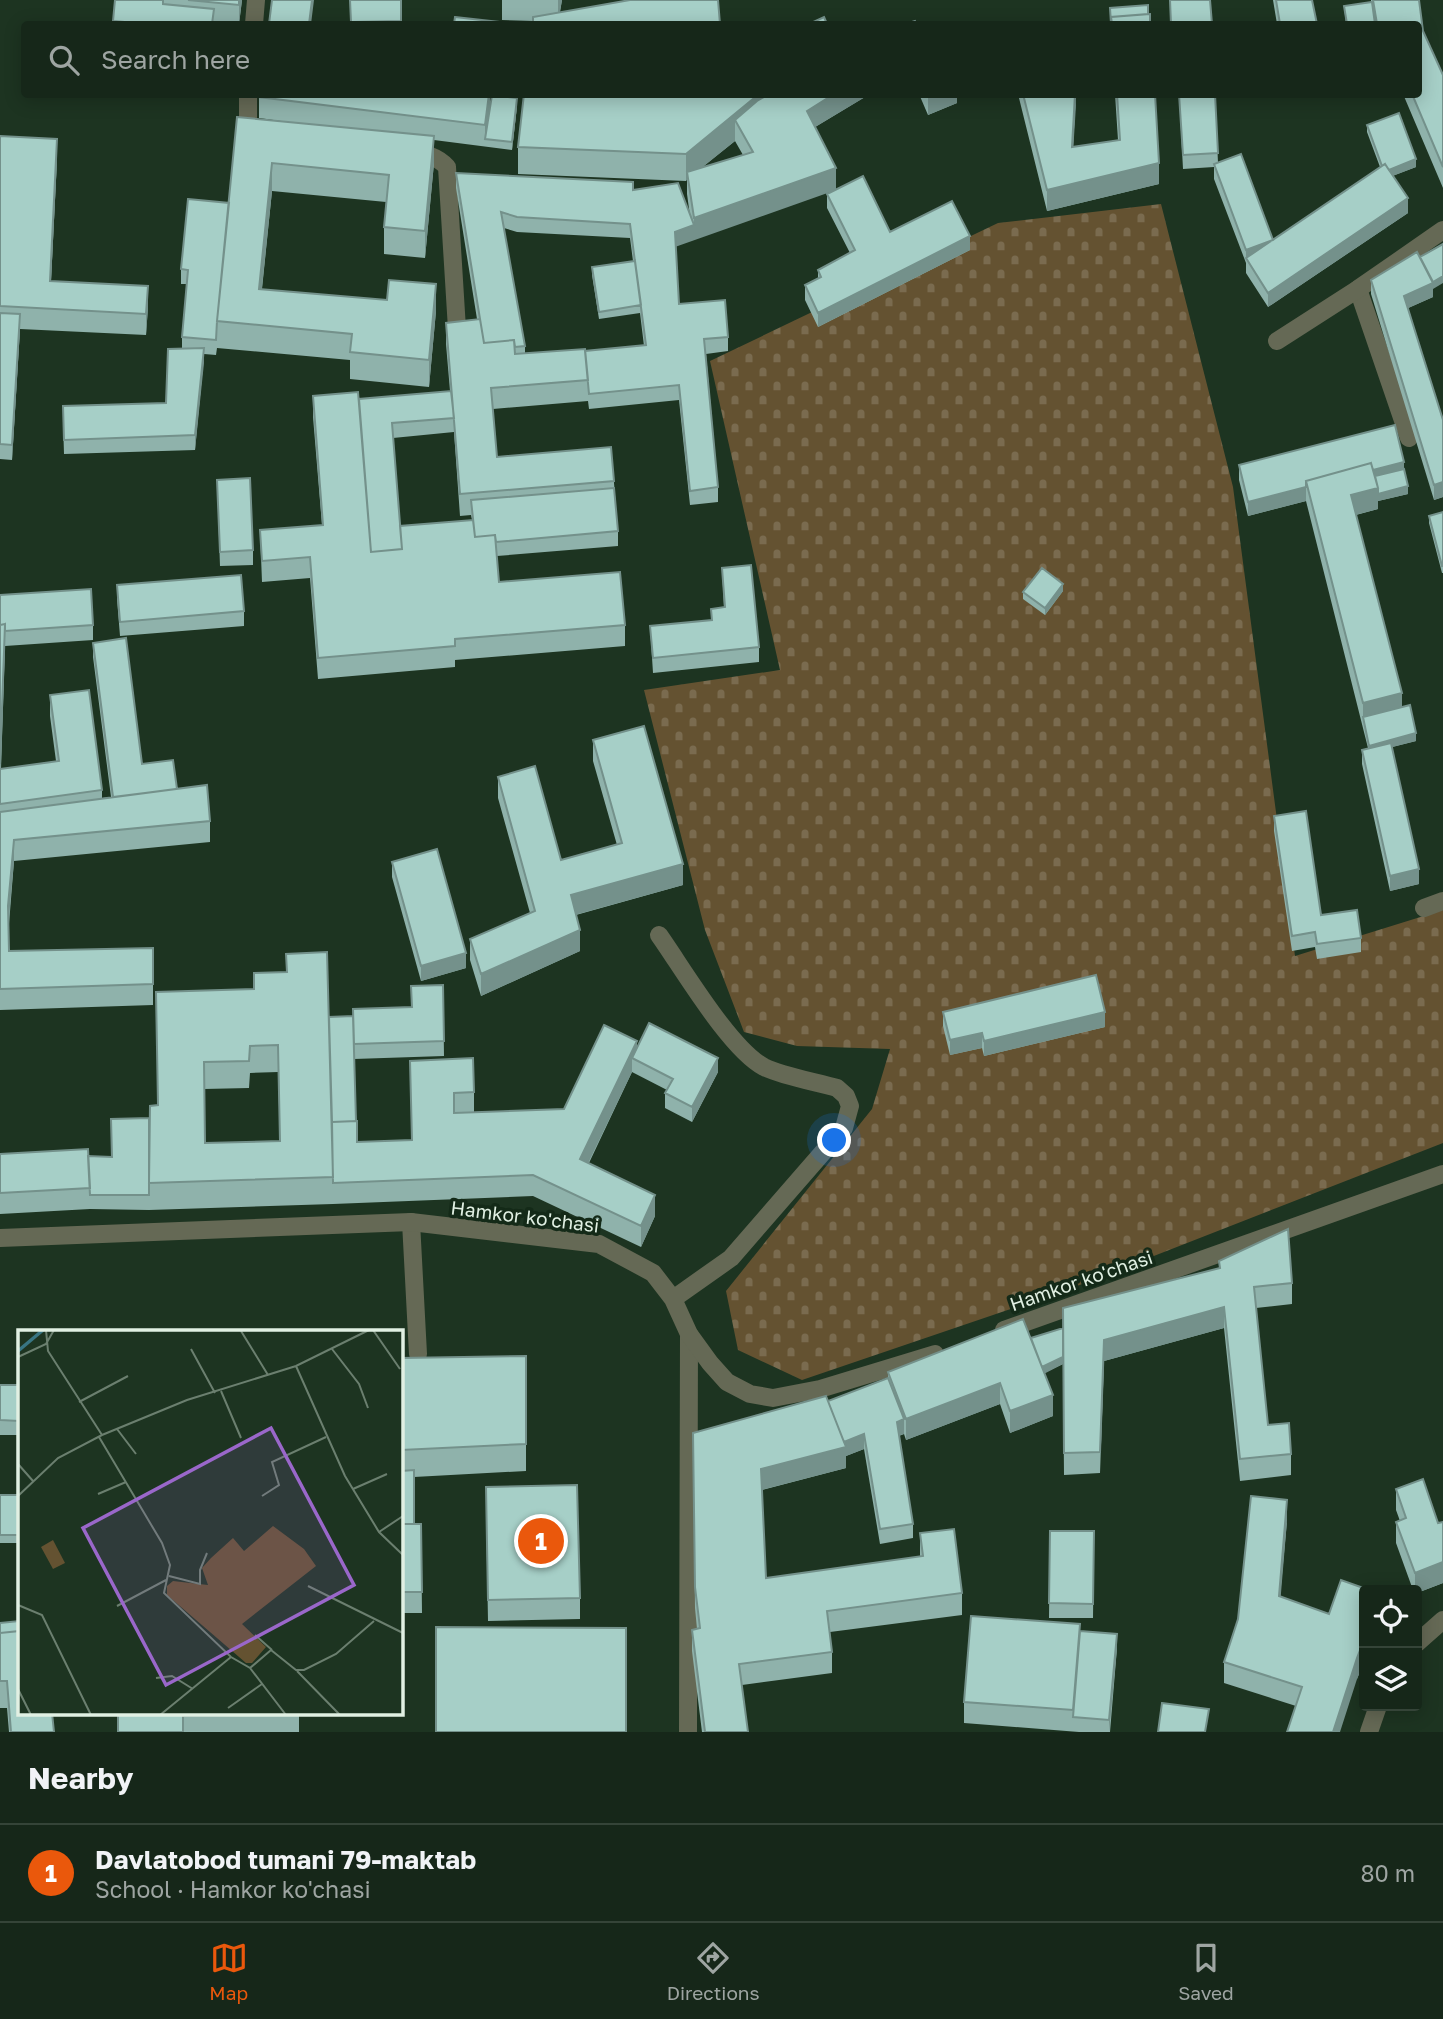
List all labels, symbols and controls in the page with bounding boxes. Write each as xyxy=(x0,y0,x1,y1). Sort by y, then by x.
search box xyxy=(21,21,1422,98)
icon: search xyxy=(45,41,83,79)
text: Search here xyxy=(101,44,250,75)
your location xyxy=(817,1123,851,1157)
street label: Hamkor ko'chasi xyxy=(449,1195,601,1237)
street label: Hamkor ko'chasi xyxy=(1007,1245,1155,1315)
inset map xyxy=(18,1330,402,1714)
pin: 1 xyxy=(518,1515,564,1567)
map controls xyxy=(1359,1585,1422,1711)
button: locate xyxy=(1359,1585,1422,1648)
button: layers xyxy=(1359,1648,1422,1711)
text: Nearby xyxy=(28,1760,133,1796)
text: Davlatobod tumani 79-maktab xyxy=(95,1844,476,1875)
text: 1 xyxy=(45,1859,57,1887)
text: 80 m xyxy=(1361,1859,1415,1887)
text: School · Hamkor ko'chasi xyxy=(95,1875,371,1903)
tab: Map xyxy=(209,1939,248,2004)
tab: Directions xyxy=(667,1939,760,2004)
tab: Saved xyxy=(1178,1939,1234,2004)

